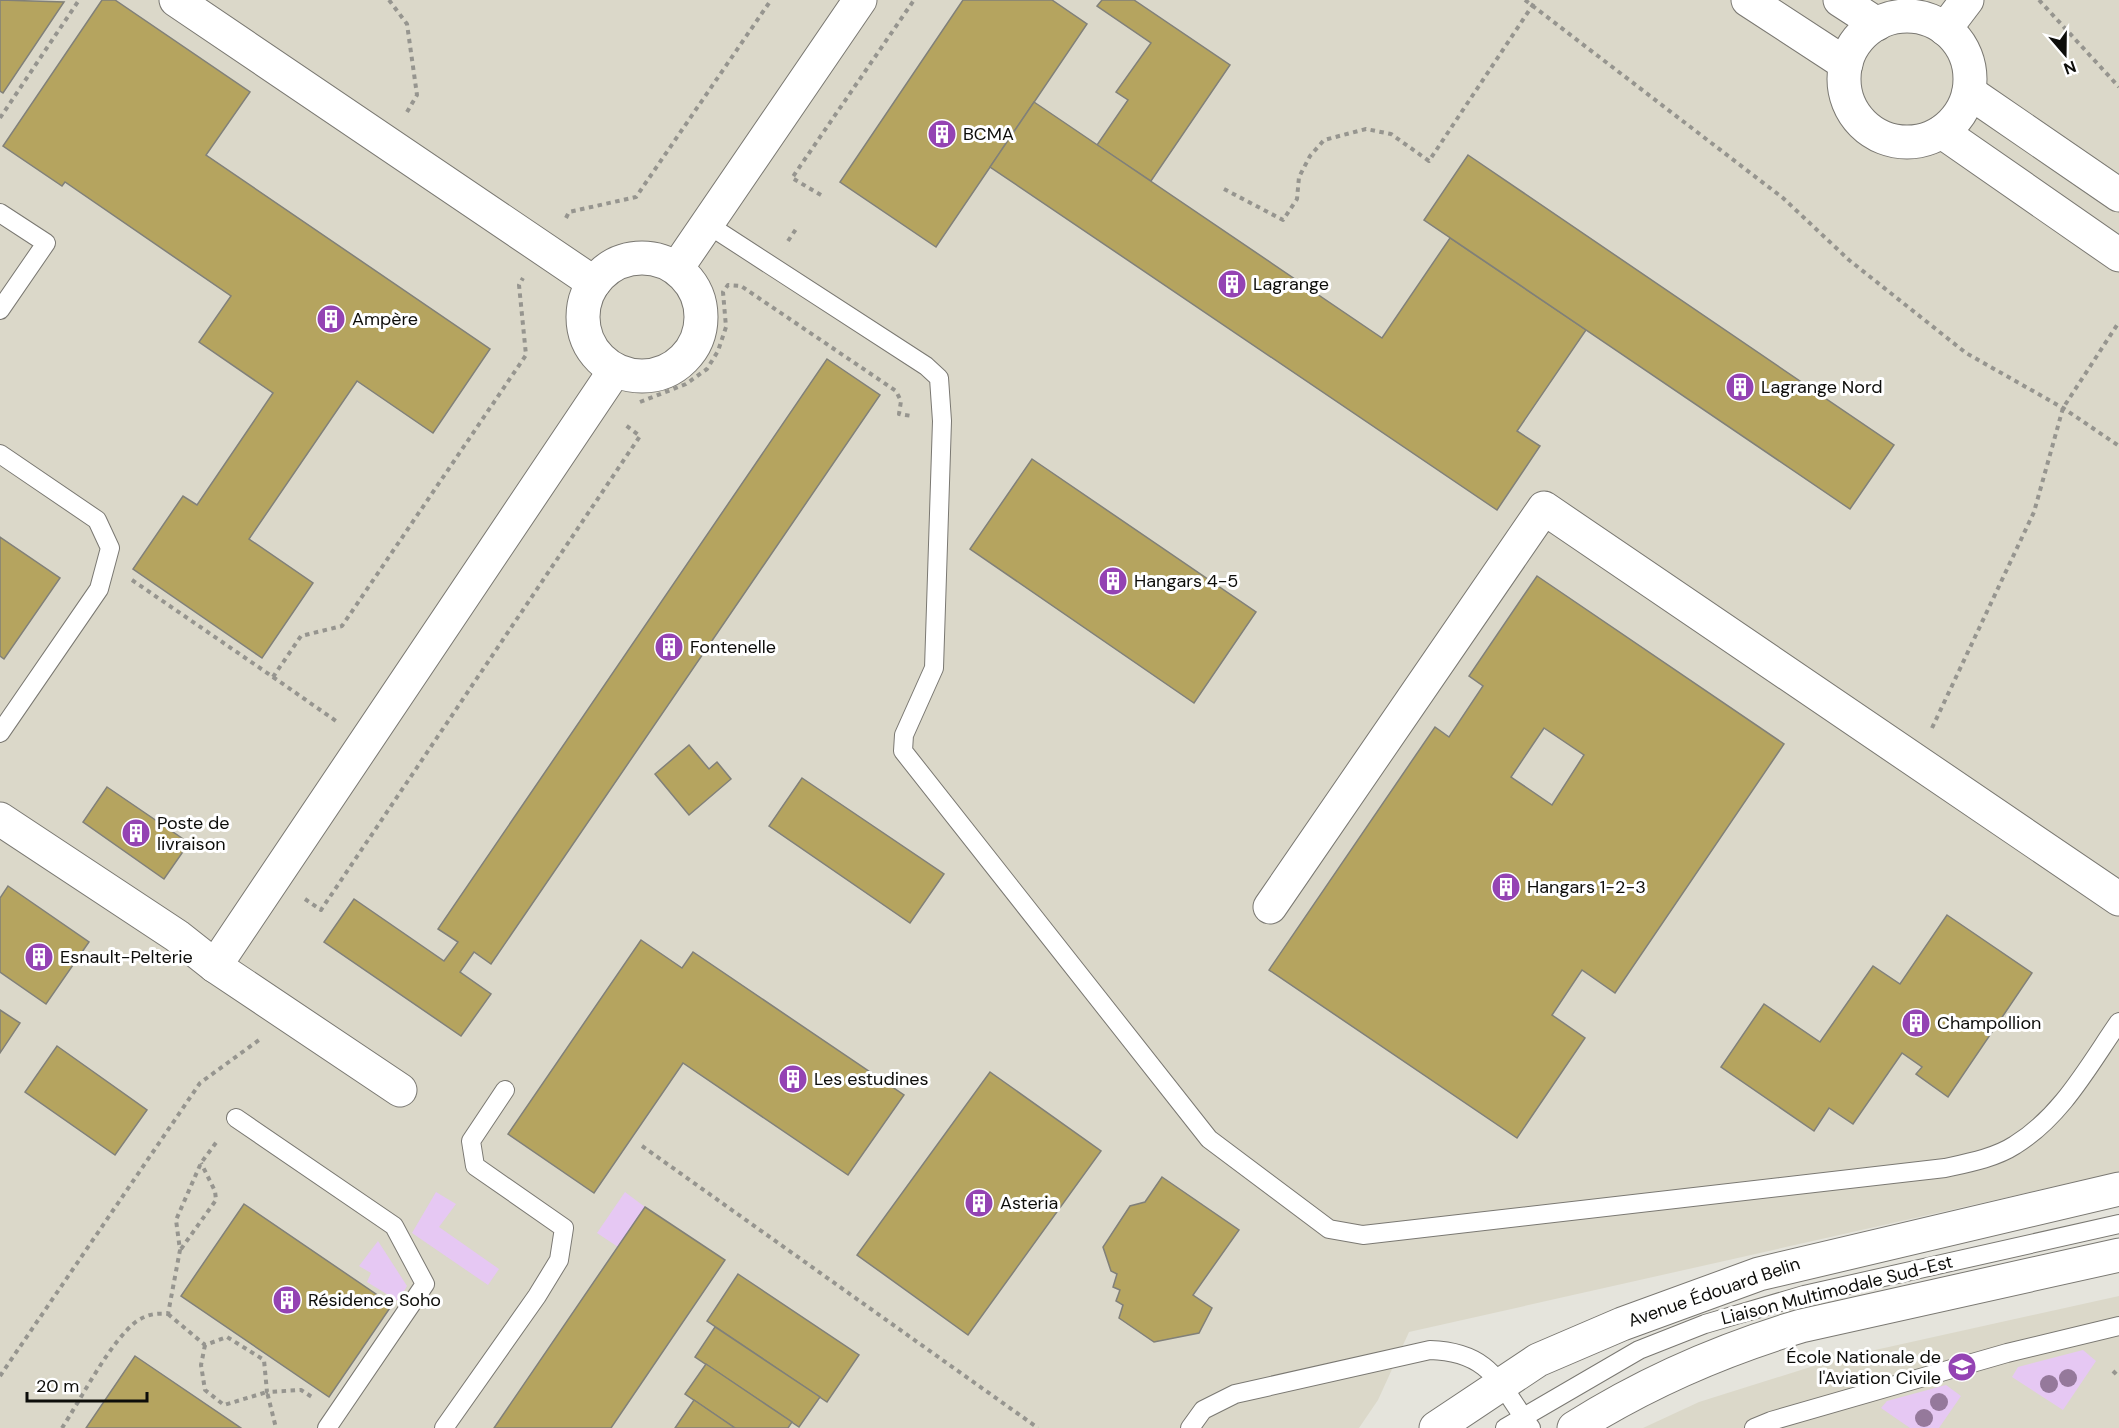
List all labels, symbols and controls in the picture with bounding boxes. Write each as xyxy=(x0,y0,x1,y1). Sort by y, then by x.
north arrow xyxy=(2035,24,2095,84)
text: N xyxy=(2061,56,2079,79)
building icon: BCMA xyxy=(926,118,958,150)
place label: BCMA xyxy=(963,122,1014,146)
building icon: Lagrange xyxy=(1216,268,1248,300)
place label: Lagrange xyxy=(1253,272,1329,296)
building icon: Ampère xyxy=(315,303,347,335)
place label: Ampère xyxy=(352,307,418,331)
building icon: Lagrange Nord xyxy=(1724,371,1756,403)
place label: Lagrange Nord xyxy=(1761,375,1883,399)
building icon: Hangars 4-5 xyxy=(1097,565,1129,597)
place label: Hangars 4-5 xyxy=(1134,569,1238,593)
building icon: Fontenelle xyxy=(653,631,685,663)
place label: Fontenelle xyxy=(690,635,776,659)
place label: Poste de livraison xyxy=(157,811,230,856)
building icon: Poste de livraison xyxy=(120,817,152,849)
building icon: Hangars 1-2-3 xyxy=(1490,871,1522,903)
place label: Hangars 1-2-3 xyxy=(1527,875,1646,899)
building icon: Esnault-Pelterie xyxy=(23,941,55,973)
place label: Esnault-Pelterie xyxy=(60,945,193,969)
building icon: Champollion xyxy=(1900,1007,1932,1039)
place label: Champollion xyxy=(1937,1011,2041,1035)
building icon: Les estudines xyxy=(777,1063,809,1095)
place label: Les estudines xyxy=(814,1067,929,1091)
building icon: Asteria xyxy=(963,1187,995,1219)
place label: Asteria xyxy=(1000,1191,1058,1215)
street label: Liaison Multimodale Sud-Est xyxy=(1719,1250,1955,1330)
street label: Avenue Édouard Belin xyxy=(1625,1251,1803,1333)
building icon: Résidence Soho xyxy=(271,1284,303,1316)
place label: Résidence Soho xyxy=(308,1288,441,1312)
place label: École Nationale de l'Aviation Civile xyxy=(1786,1345,1941,1390)
school or university icon: École Nationale de l'Aviation Civile xyxy=(1946,1351,1978,1383)
scale bar xyxy=(27,1365,147,1403)
text: 20 m xyxy=(36,1374,79,1398)

